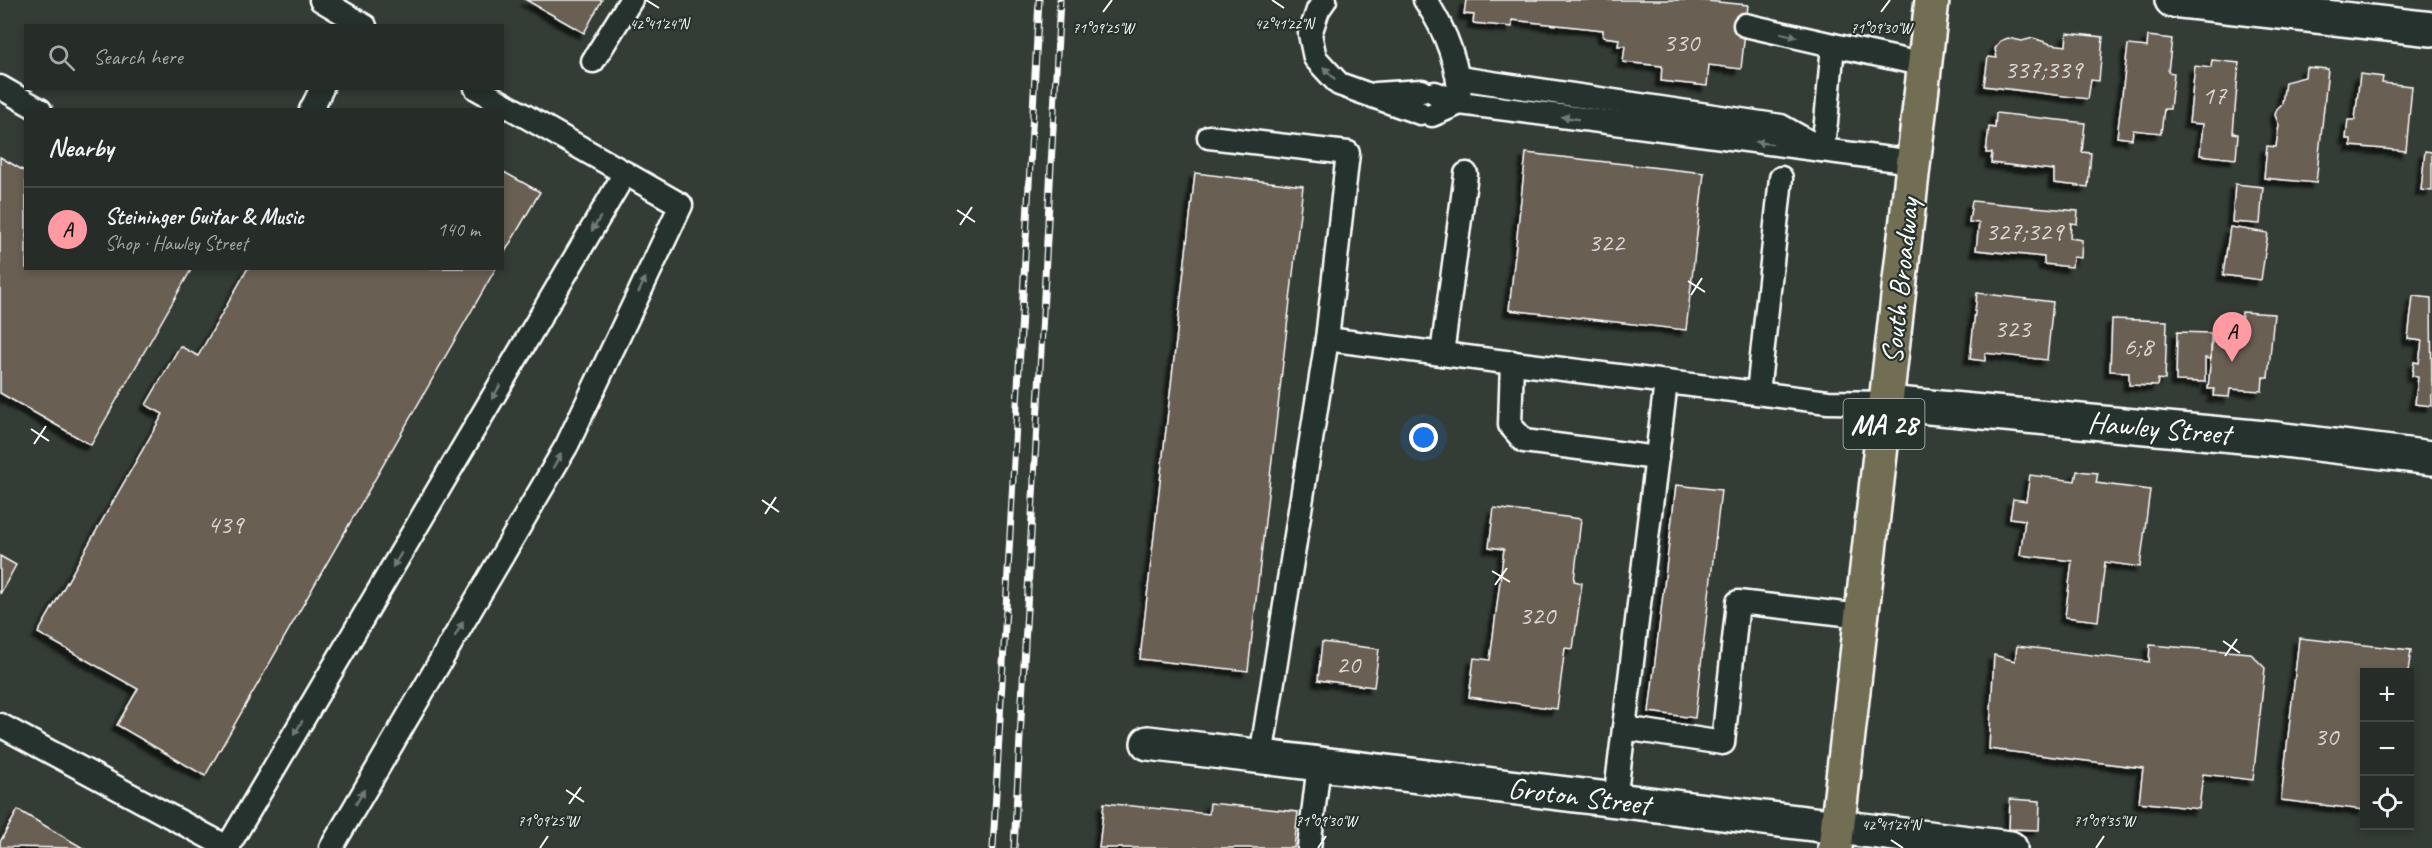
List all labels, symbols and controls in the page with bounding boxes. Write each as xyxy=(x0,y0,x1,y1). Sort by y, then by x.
text: 42°41'24"N xyxy=(629,15,692,34)
text: 42°41'22"N xyxy=(1254,15,1317,34)
text: 71°09'25"W xyxy=(1073,19,1137,38)
text: 71°09'30"W xyxy=(1851,19,1915,38)
search box xyxy=(24,24,504,90)
house number: 330 xyxy=(1663,25,1701,59)
one-way arrow xyxy=(1780,31,1799,40)
icon: search xyxy=(45,41,78,74)
text: Search here xyxy=(93,43,183,71)
house number: 337;339 xyxy=(2004,52,2084,86)
one-way arrow xyxy=(1322,66,1336,81)
house number: 17 xyxy=(2202,78,2228,112)
one-way arrow xyxy=(1561,113,1580,122)
text: Nearby xyxy=(48,131,113,164)
one-way arrow xyxy=(1754,138,1773,148)
street label: South Broadway xyxy=(1872,194,1928,366)
text: Steininger Guitar & Music xyxy=(105,203,304,231)
house number: 327;329 xyxy=(1985,214,2065,248)
one-way arrow xyxy=(590,216,601,232)
text: A xyxy=(62,217,73,242)
text: 140 m xyxy=(437,217,480,242)
house number: 322 xyxy=(1588,225,1626,259)
text: Shop · Hawley Street xyxy=(105,231,248,256)
one-way arrow xyxy=(638,277,647,294)
house number: 323 xyxy=(1994,311,2032,345)
pin: A xyxy=(2212,312,2252,362)
house number: 6;8 xyxy=(2123,329,2156,363)
one-way arrow xyxy=(491,384,502,400)
road number: MA 28 xyxy=(1844,399,1924,449)
street label: Hawley Street xyxy=(2086,403,2236,454)
your location xyxy=(1409,423,1438,452)
one-way arrow xyxy=(552,453,563,469)
house number: 439 xyxy=(207,507,245,541)
one-way arrow xyxy=(392,552,403,568)
house number: 320 xyxy=(1519,598,1557,632)
one-way arrow xyxy=(454,620,464,637)
house number: 20 xyxy=(1336,647,1362,681)
map controls xyxy=(2360,668,2414,830)
button: + xyxy=(2360,668,2414,722)
house number: 30 xyxy=(2314,719,2340,753)
one-way arrow xyxy=(293,720,304,736)
button: − xyxy=(2360,722,2414,776)
street label: Groton Street xyxy=(1506,768,1656,824)
button: locate xyxy=(2360,776,2414,830)
one-way arrow xyxy=(355,789,365,806)
text: 71°09'25"W xyxy=(518,812,582,831)
text: 71°09'30"W xyxy=(1296,812,1360,831)
text: 71°09'35"W xyxy=(2074,812,2138,831)
text: 42°41'24"N xyxy=(1861,816,1924,835)

